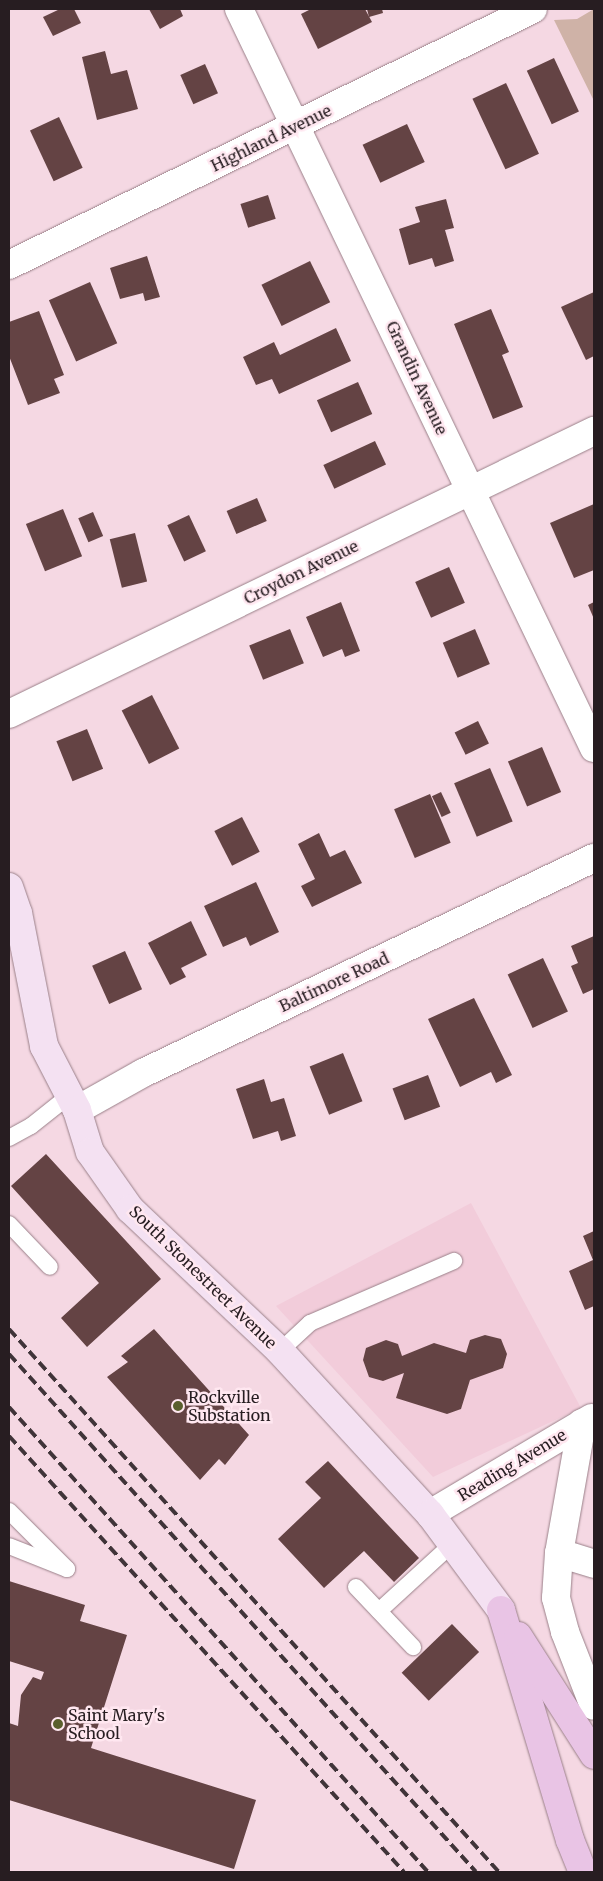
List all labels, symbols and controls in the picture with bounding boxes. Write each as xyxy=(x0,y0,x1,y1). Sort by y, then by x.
street label: Highland Avenue xyxy=(208,101,334,175)
street label: Grandin Avenue xyxy=(382,318,452,438)
street label: Croydon Avenue xyxy=(241,536,361,608)
street label: Baltimore Road xyxy=(276,948,392,1016)
street label: South Stonestreet Avenue xyxy=(125,1202,281,1352)
place label: Rockville Substation xyxy=(188,1387,271,1425)
marker: Rockville Substation xyxy=(172,1400,184,1412)
street label: Reading Avenue xyxy=(454,1425,570,1505)
place label: Saint Mary's School xyxy=(68,1705,165,1743)
marker: Saint Mary's School xyxy=(52,1718,64,1730)

